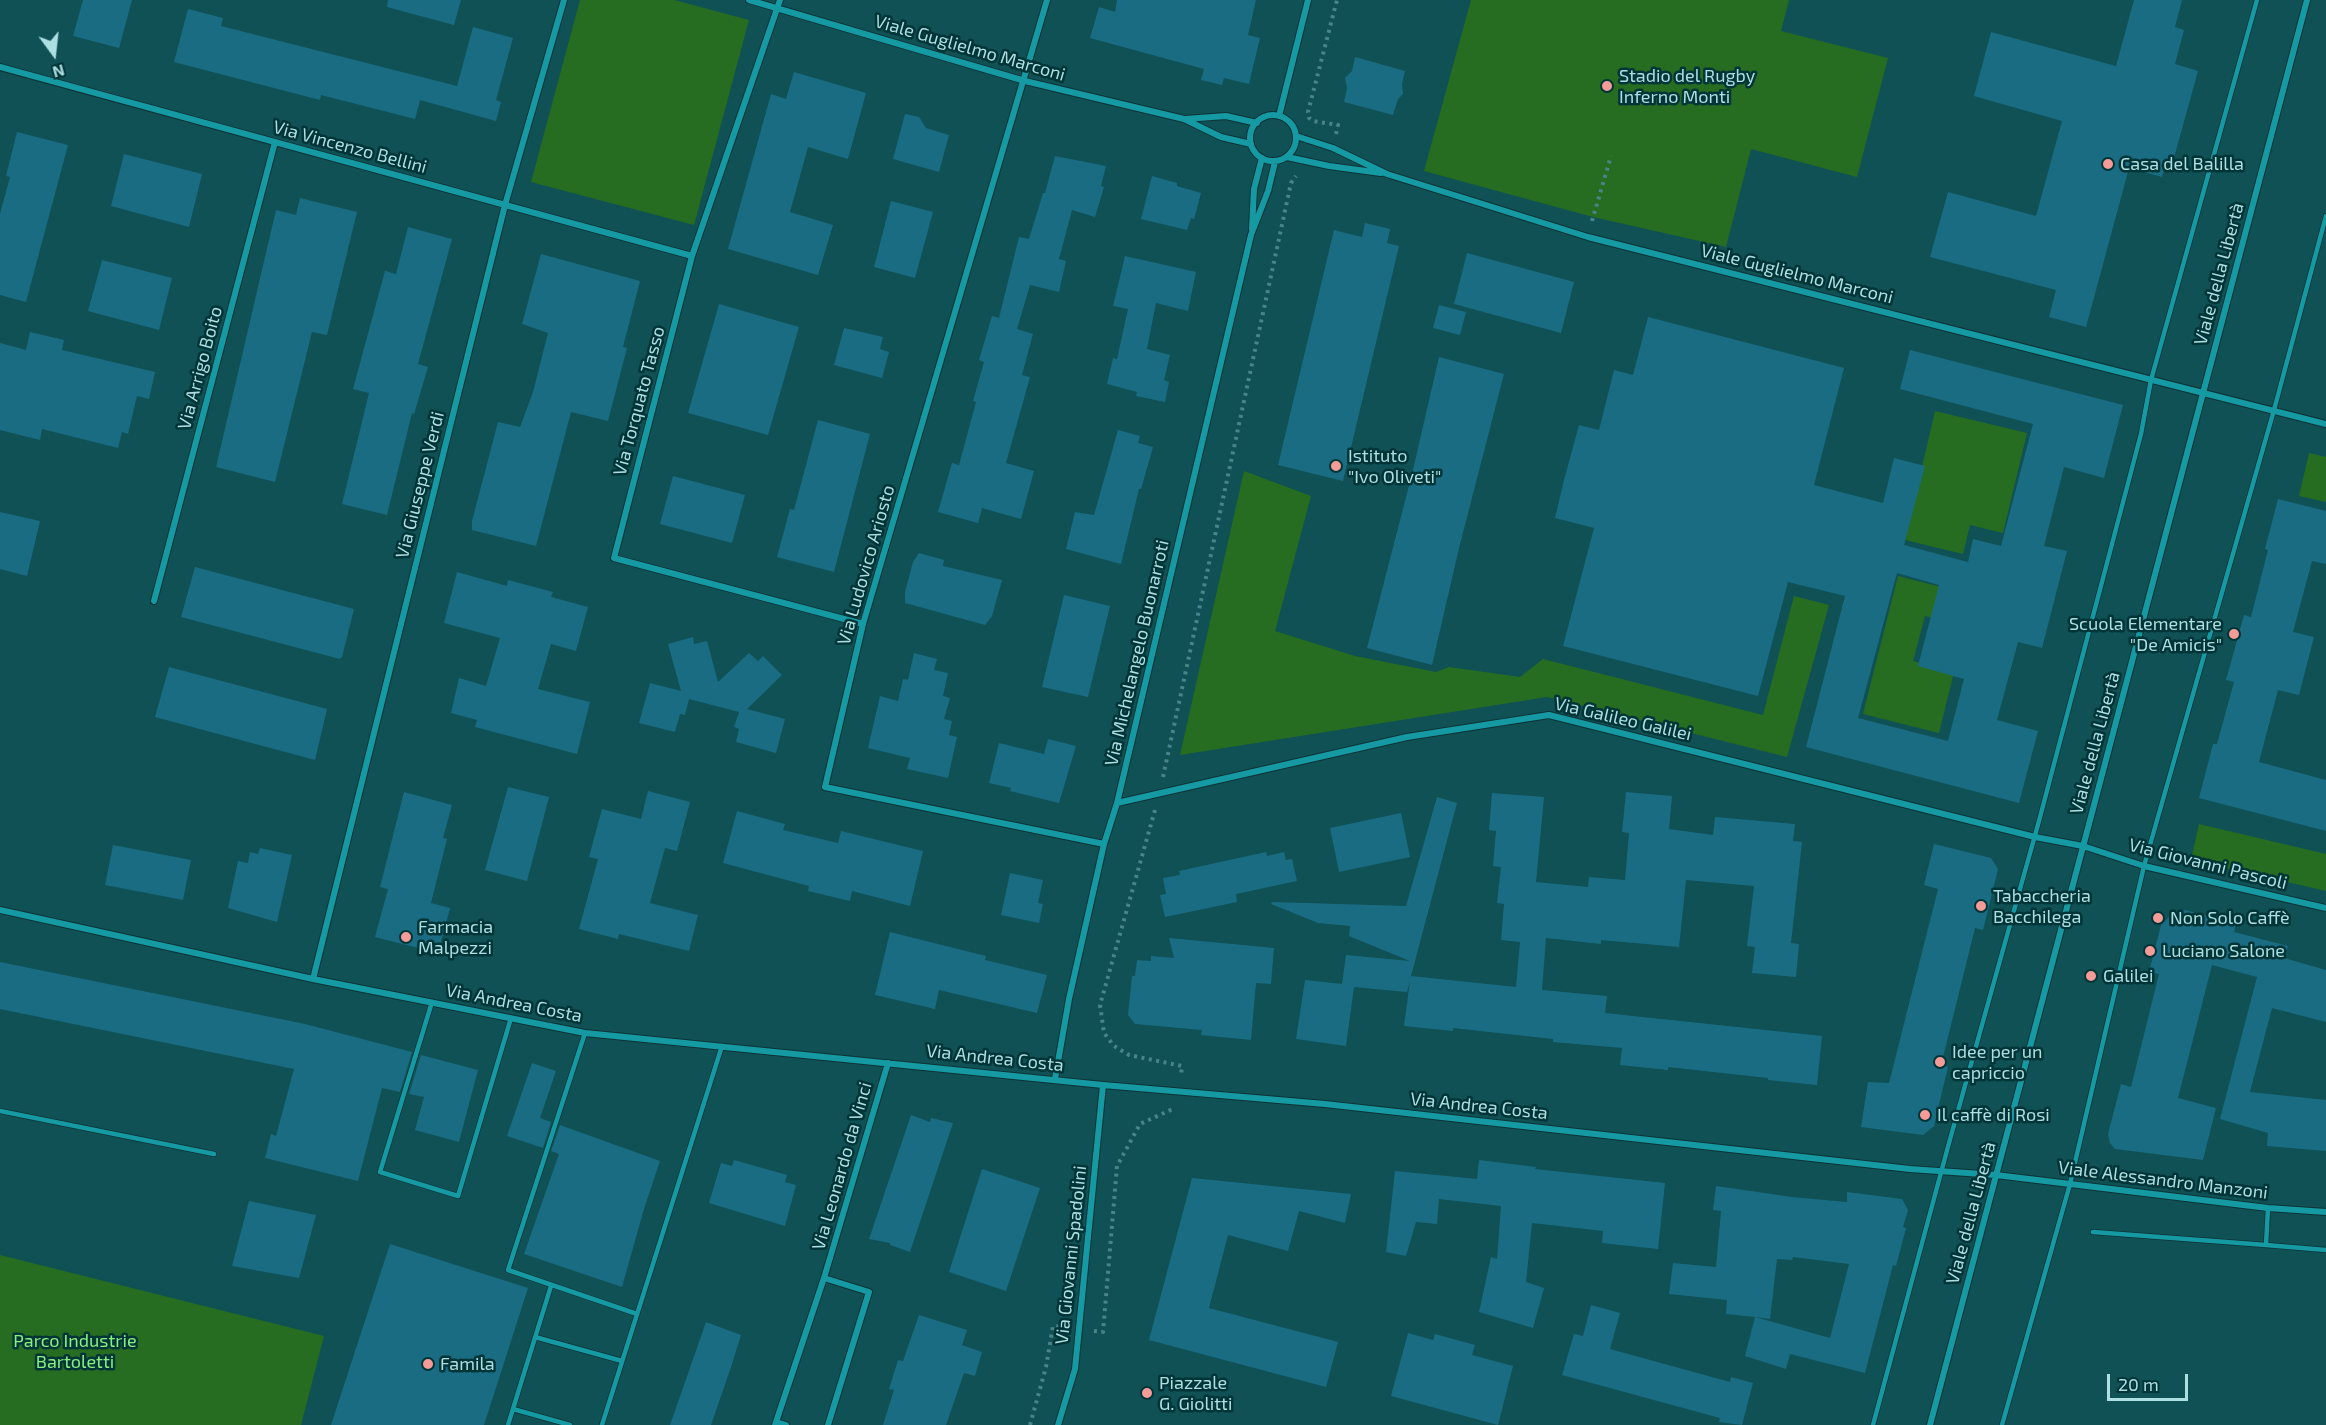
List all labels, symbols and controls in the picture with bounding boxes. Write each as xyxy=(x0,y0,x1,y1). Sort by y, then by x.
street label: Viale Guglielmo Marconi xyxy=(872,10,1068,86)
north arrow xyxy=(24,24,84,84)
text: N xyxy=(51,61,67,83)
place label: Stadio del Rugby Inferno Monti xyxy=(1619,65,1755,107)
marker: Stadio del Rugby Inferno Monti xyxy=(1600,79,1614,93)
street label: Via Vincenzo Bellini xyxy=(271,116,429,178)
place label: Casa del Balilla xyxy=(2120,153,2244,175)
marker: Casa del Balilla xyxy=(2101,157,2115,171)
street label: Viale della Libertà xyxy=(2190,200,2248,348)
street label: Viale Guglielmo Marconi xyxy=(1699,240,1895,308)
street label: Via Arrigo Boito xyxy=(173,304,227,432)
street label: Via Torquato Tasso xyxy=(609,324,669,478)
street label: Via Giuseppe Verdi xyxy=(391,409,449,561)
place label: Istituto "Ivo Oliveti" xyxy=(1348,445,1441,488)
marker: Istituto "Ivo Oliveti" xyxy=(1329,459,1343,473)
street label: Via Ludovico Ariosto xyxy=(833,482,899,648)
street label: Via Michelangelo Buonarroti xyxy=(1100,538,1174,768)
place label: Scuola Elementare "De Amicis" xyxy=(2069,613,2222,656)
marker: Scuola Elementare "De Amicis" xyxy=(2227,627,2241,641)
street label: Viale della Libertà xyxy=(2066,669,2124,817)
street label: Via Galileo Galilei xyxy=(1552,693,1694,745)
street label: Via Giovanni Pascoli xyxy=(2127,834,2289,894)
place label: Tabaccheria Bacchilega xyxy=(1993,885,2091,928)
marker: Tabaccheria Bacchilega xyxy=(1974,899,1988,913)
place label: Non Solo Caffè xyxy=(2170,907,2290,929)
marker: Non Solo Caffè xyxy=(2151,911,2165,925)
place label: Farmacia Malpezzi xyxy=(418,916,493,958)
marker: Farmacia Malpezzi xyxy=(399,930,413,944)
place label: Luciano Salone xyxy=(2162,940,2285,962)
marker: Luciano Salone xyxy=(2143,944,2157,958)
place label: Galilei xyxy=(2103,965,2153,987)
marker: Galilei xyxy=(2084,969,2098,983)
street label: Via Andrea Costa xyxy=(444,979,584,1027)
street label: Via Andrea Costa xyxy=(925,1040,1065,1076)
place label: Idee per un capriccio xyxy=(1952,1041,2042,1084)
marker: Idee per un capriccio xyxy=(1933,1055,1947,1069)
street label: Via Leonardo da Vinci xyxy=(808,1080,876,1252)
street label: Via Andrea Costa xyxy=(1409,1088,1549,1124)
place label: Il caffè di Rosi xyxy=(1937,1104,2050,1126)
marker: Il caffè di Rosi xyxy=(1918,1108,1932,1122)
street label: Viale della Libertà xyxy=(1942,1139,2000,1287)
street label: Viale Alessandro Manzoni xyxy=(2057,1156,2269,1204)
street label: Via Giovanni Spadolini xyxy=(1051,1165,1091,1345)
park label: Parco Industrie Bartoletti xyxy=(13,1330,137,1372)
place label: Famila xyxy=(440,1353,495,1375)
marker: Famila xyxy=(421,1357,435,1371)
scale bar xyxy=(2110,1362,2191,1400)
place label: Piazzale G. Giolitti xyxy=(1159,1372,1232,1414)
text: 20 m xyxy=(2118,1373,2159,1395)
marker: Piazzale G. Giolitti xyxy=(1140,1386,1154,1400)

